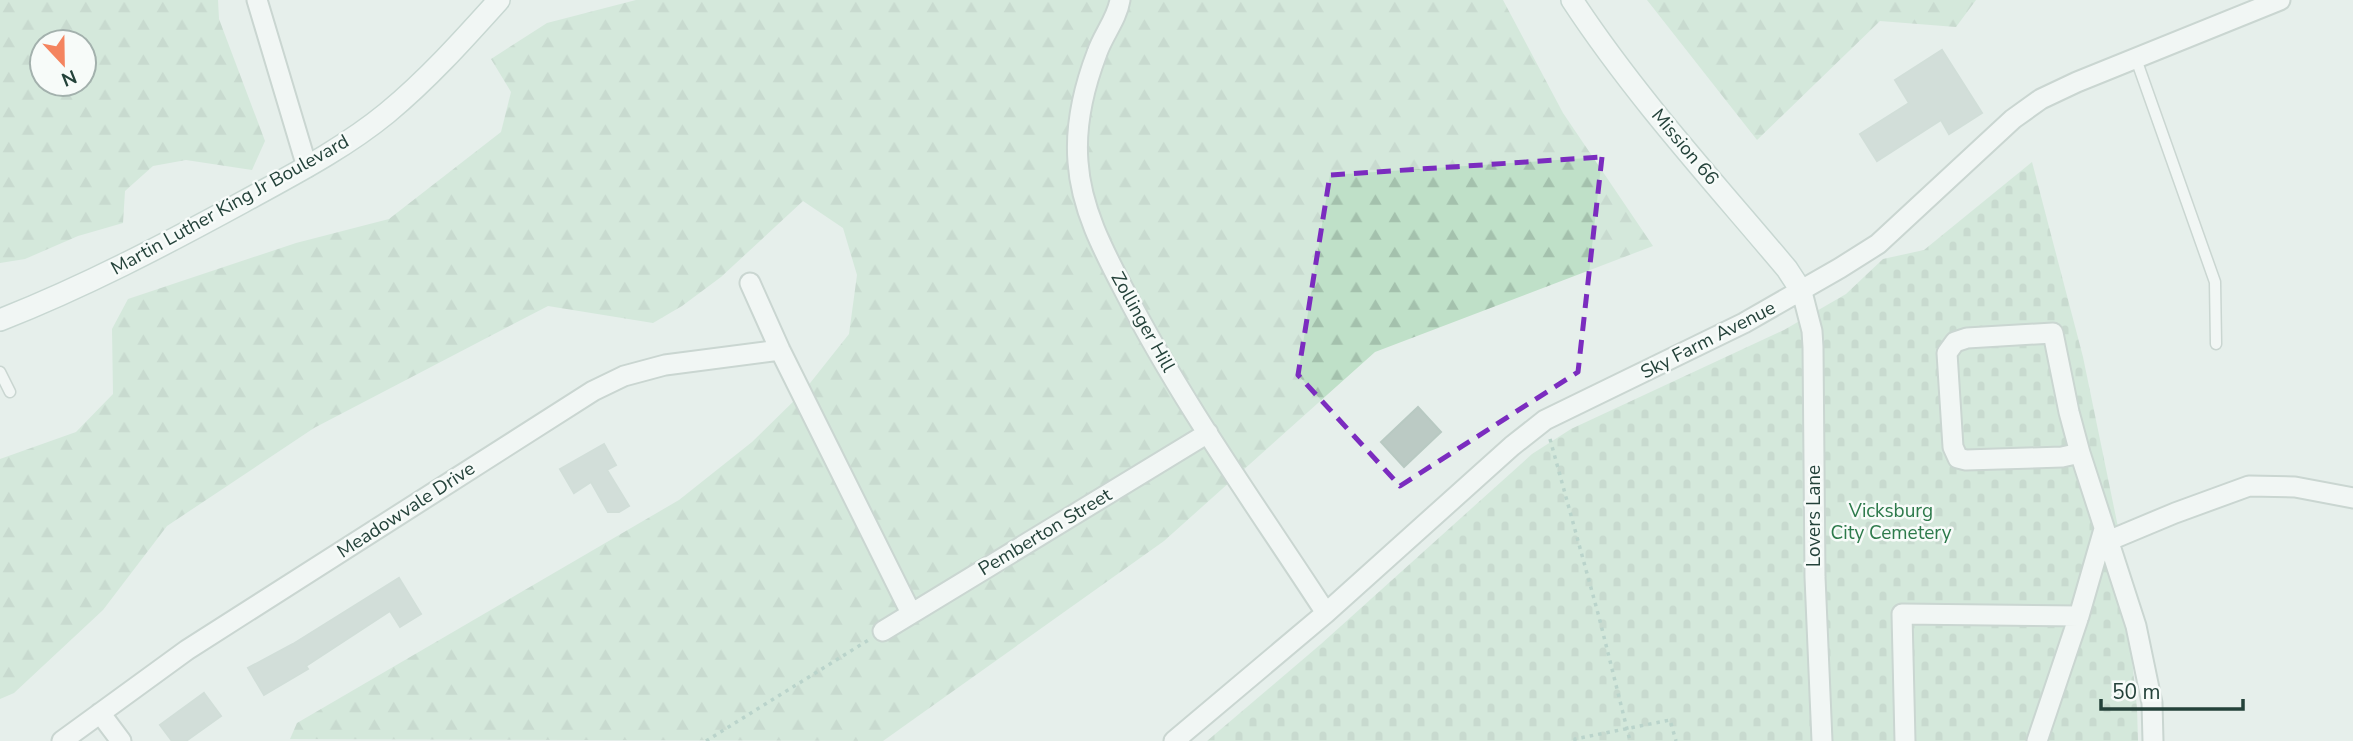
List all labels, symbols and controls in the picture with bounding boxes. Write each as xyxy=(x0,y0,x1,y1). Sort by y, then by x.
north arrow xyxy=(28,28,98,98)
text: N xyxy=(58,63,80,93)
street label: Mission 66 xyxy=(1645,103,1725,191)
street label: Martin Luther King Jr Boulevard xyxy=(106,129,354,281)
street label: Zollinger Hill xyxy=(1105,267,1181,377)
street label: Sky Farm Avenue xyxy=(1636,295,1780,385)
street label: Meadowvale Drive xyxy=(332,456,480,564)
street label: Lovers Lane xyxy=(1801,465,1827,567)
street label: Pemberton Street xyxy=(974,482,1117,582)
park label: Vicksburg City Cemetery xyxy=(1830,498,1952,546)
scale bar xyxy=(2101,668,2243,712)
text: 50 m xyxy=(2112,678,2161,706)

